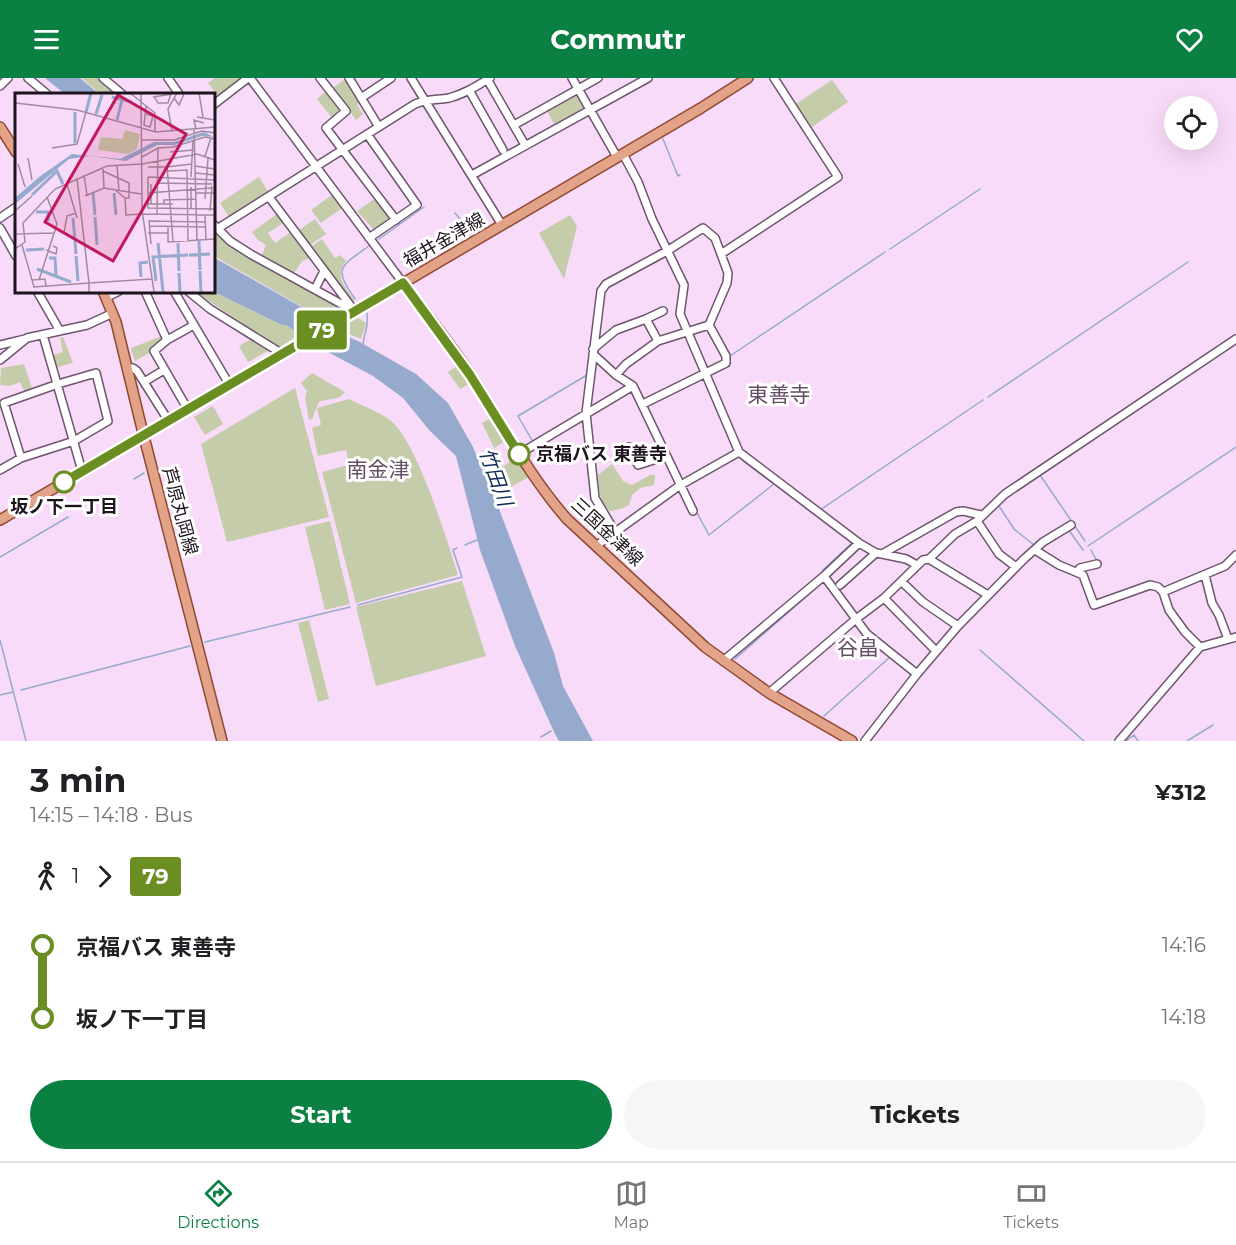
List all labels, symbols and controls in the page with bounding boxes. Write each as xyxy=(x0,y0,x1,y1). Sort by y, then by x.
icon: menu xyxy=(30,23,63,56)
text: Commutr xyxy=(550,23,686,56)
icon: heart xyxy=(1173,23,1206,56)
inset map xyxy=(15,93,214,292)
map controls xyxy=(1164,96,1218,150)
button: locate xyxy=(1164,96,1218,150)
street label: 福井金津線 xyxy=(400,208,488,272)
line badge: 79 xyxy=(295,310,349,350)
text: 79 xyxy=(309,318,335,343)
district label: 東善寺 xyxy=(748,382,811,407)
marker: 京福バス 東善寺 xyxy=(508,443,530,465)
place label: 京福バス 東善寺 xyxy=(536,443,667,465)
water label: 竹田川 xyxy=(474,445,518,511)
district label: 南金津 xyxy=(347,457,410,482)
street label: 芦原丸岡線 xyxy=(158,465,202,557)
marker: 坂ノ下一丁目 xyxy=(53,471,75,493)
street label: 三国金津線 xyxy=(567,493,647,571)
place label: 坂ノ下一丁目 xyxy=(10,496,118,518)
district label: 谷畠 xyxy=(837,635,879,660)
text: 3 min xyxy=(30,760,126,800)
text: ¥312 xyxy=(1155,779,1206,806)
text: 14:15 – 14:18 · Bus xyxy=(30,803,192,827)
icon: walk xyxy=(30,860,63,893)
icon: forward xyxy=(88,860,121,893)
text: 1 xyxy=(72,864,79,888)
text: 79 xyxy=(142,864,169,889)
text: 14:16 xyxy=(1162,933,1206,957)
text: 京福バス 東善寺 xyxy=(76,934,236,961)
text: 14:18 xyxy=(1161,1005,1206,1029)
text: 坂ノ下一丁目 xyxy=(76,1006,208,1033)
button: Start xyxy=(30,1080,612,1149)
button: Tickets xyxy=(624,1080,1206,1149)
tab: Directions xyxy=(177,1177,259,1232)
tab: Map xyxy=(613,1177,649,1232)
tab: Tickets xyxy=(1003,1177,1059,1232)

